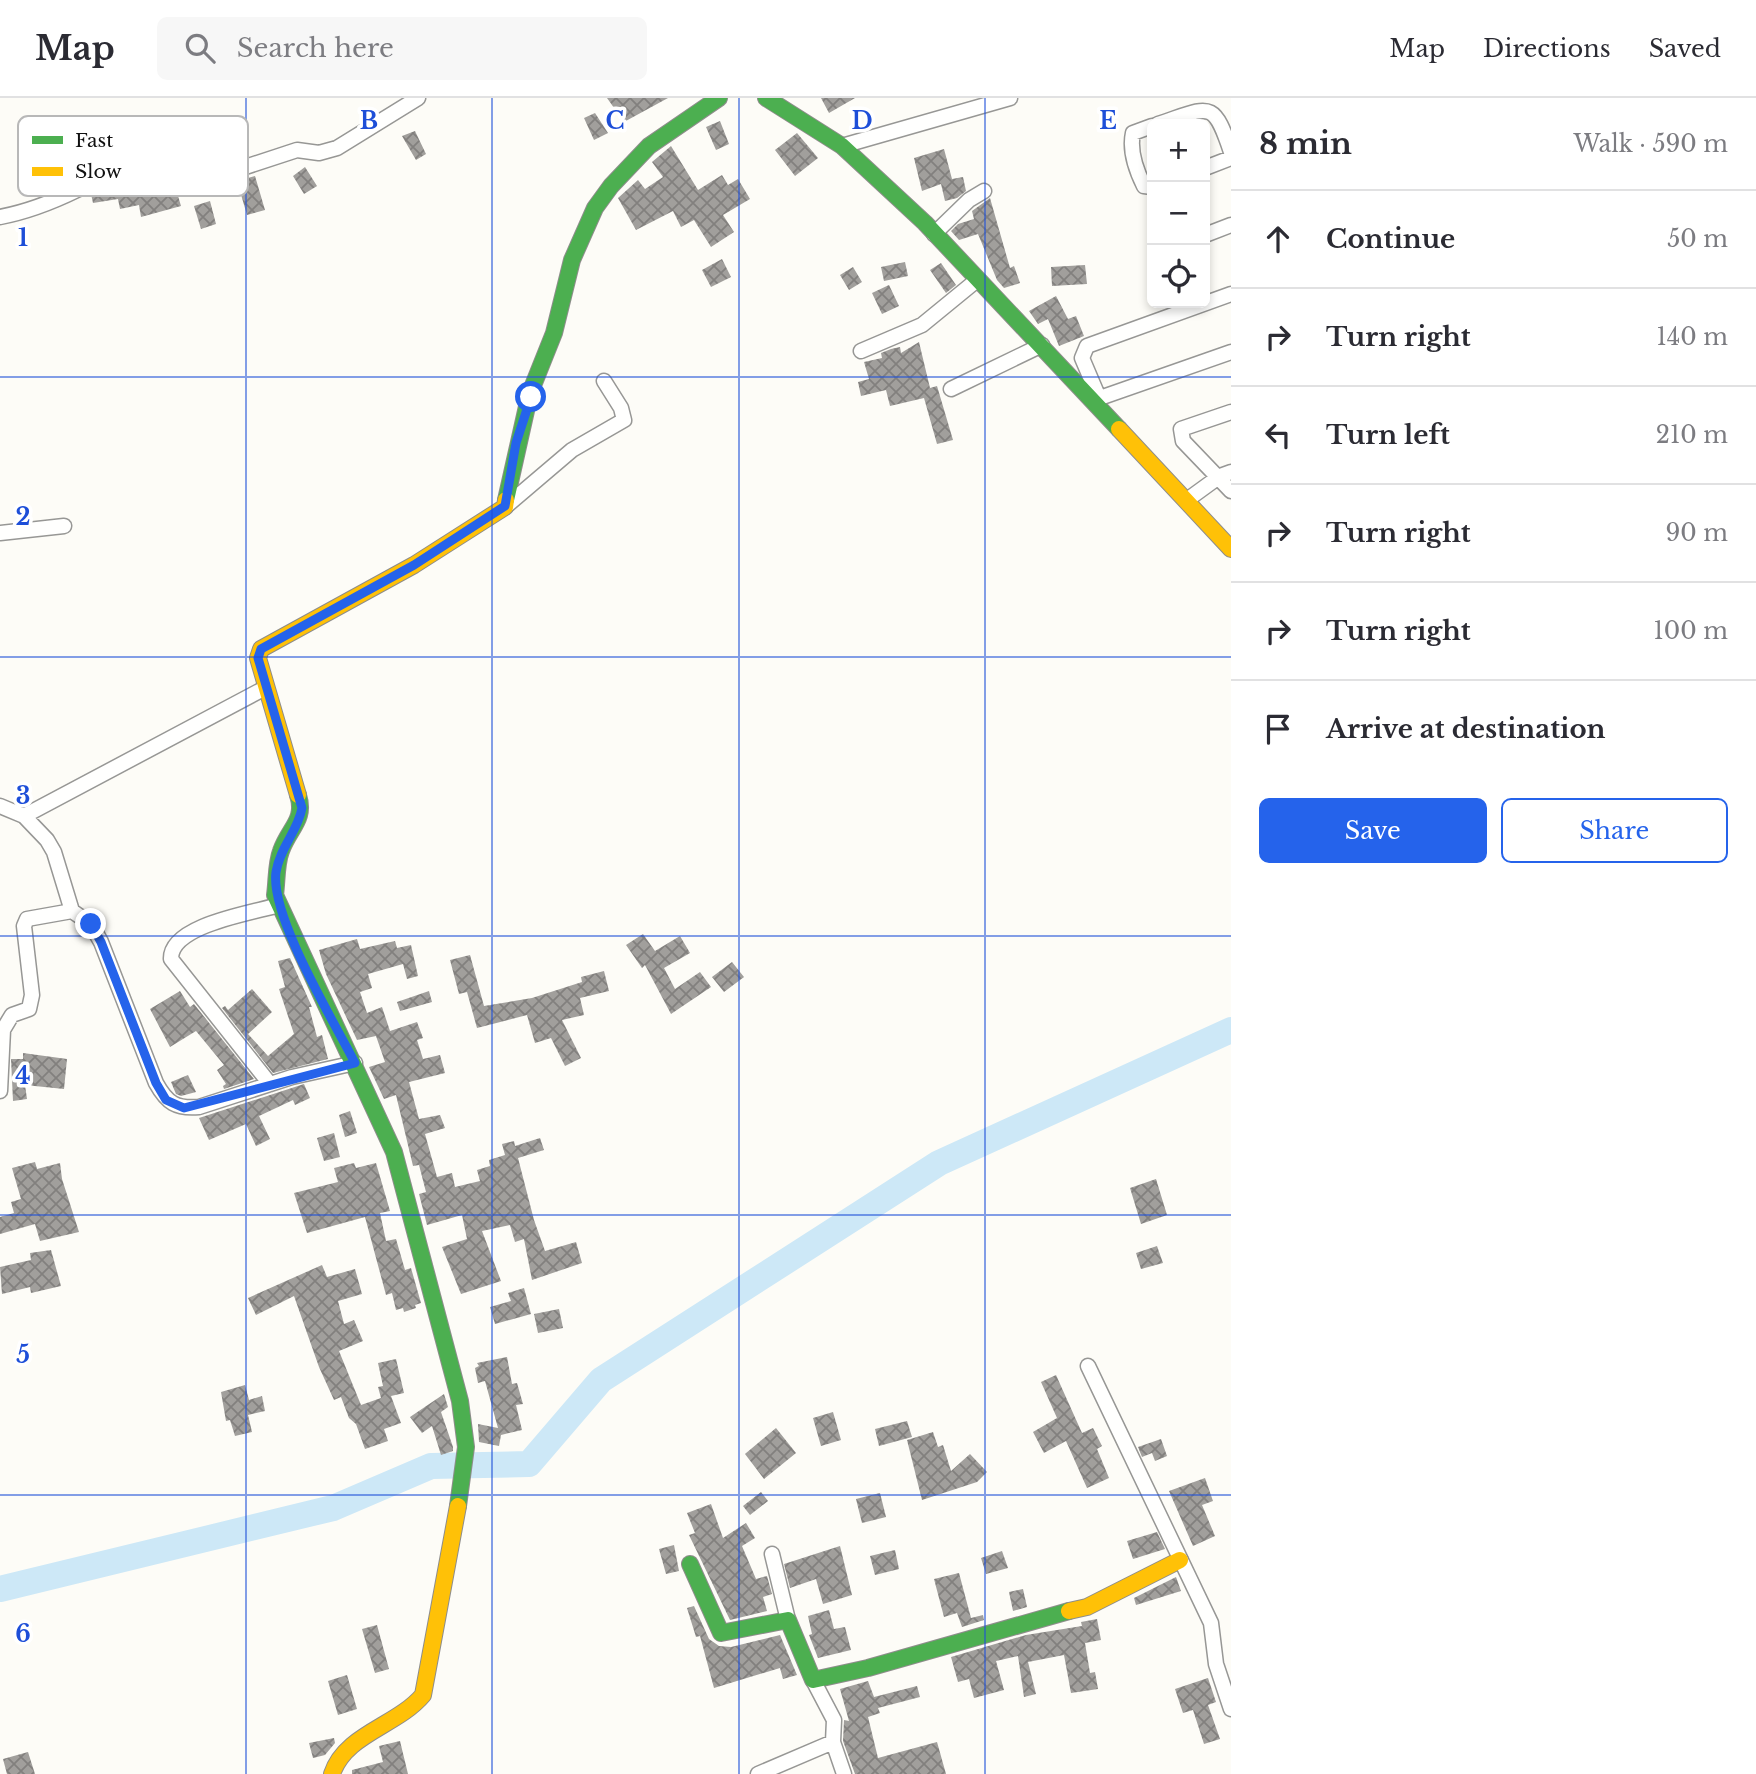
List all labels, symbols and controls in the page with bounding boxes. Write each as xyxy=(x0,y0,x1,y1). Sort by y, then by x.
search box xyxy=(157,17,647,80)
text: Map xyxy=(35,28,115,69)
icon: search xyxy=(181,29,219,67)
text: Search here xyxy=(237,32,394,64)
text: Map xyxy=(1389,34,1445,63)
text: Directions xyxy=(1483,34,1611,63)
text: Saved xyxy=(1649,34,1721,63)
text: B xyxy=(360,107,378,135)
text: C xyxy=(606,107,624,135)
text: D xyxy=(851,107,873,135)
text: E xyxy=(1099,107,1117,135)
legend xyxy=(18,116,248,196)
map controls xyxy=(1147,119,1210,308)
button: + xyxy=(1147,119,1210,182)
text: 8 min xyxy=(1259,125,1352,162)
text: Fast xyxy=(75,129,114,152)
text: Walk · 590 m xyxy=(1574,130,1728,158)
text: Slow xyxy=(75,160,122,183)
button: − xyxy=(1147,182,1210,245)
icon: ahead xyxy=(1259,220,1297,258)
text: Continue xyxy=(1326,223,1455,255)
text: 1 xyxy=(18,224,28,252)
text: 50 m xyxy=(1667,225,1728,253)
button: locate xyxy=(1147,245,1210,308)
icon: right xyxy=(1259,318,1297,356)
text: Turn right xyxy=(1326,321,1471,353)
text: 140 m xyxy=(1657,323,1728,351)
route start xyxy=(515,381,546,412)
icon: left xyxy=(1259,416,1297,454)
text: Turn left xyxy=(1326,419,1450,451)
text: 210 m xyxy=(1656,421,1728,449)
text: 2 xyxy=(16,503,30,531)
icon: right xyxy=(1259,514,1297,552)
text: Turn right xyxy=(1326,517,1471,549)
text: 90 m xyxy=(1666,519,1728,547)
icon: right xyxy=(1259,612,1297,650)
text: Turn right xyxy=(1326,615,1471,647)
text: 100 m xyxy=(1654,617,1728,645)
icon: arrive xyxy=(1259,710,1297,748)
text: Arrive at destination xyxy=(1326,713,1606,745)
text: 3 xyxy=(16,782,30,810)
button: Save xyxy=(1259,798,1487,863)
button: Share xyxy=(1501,798,1728,863)
route end xyxy=(75,908,106,939)
text: 4 xyxy=(15,1062,31,1090)
text: 5 xyxy=(16,1341,30,1369)
text: 6 xyxy=(15,1620,31,1648)

